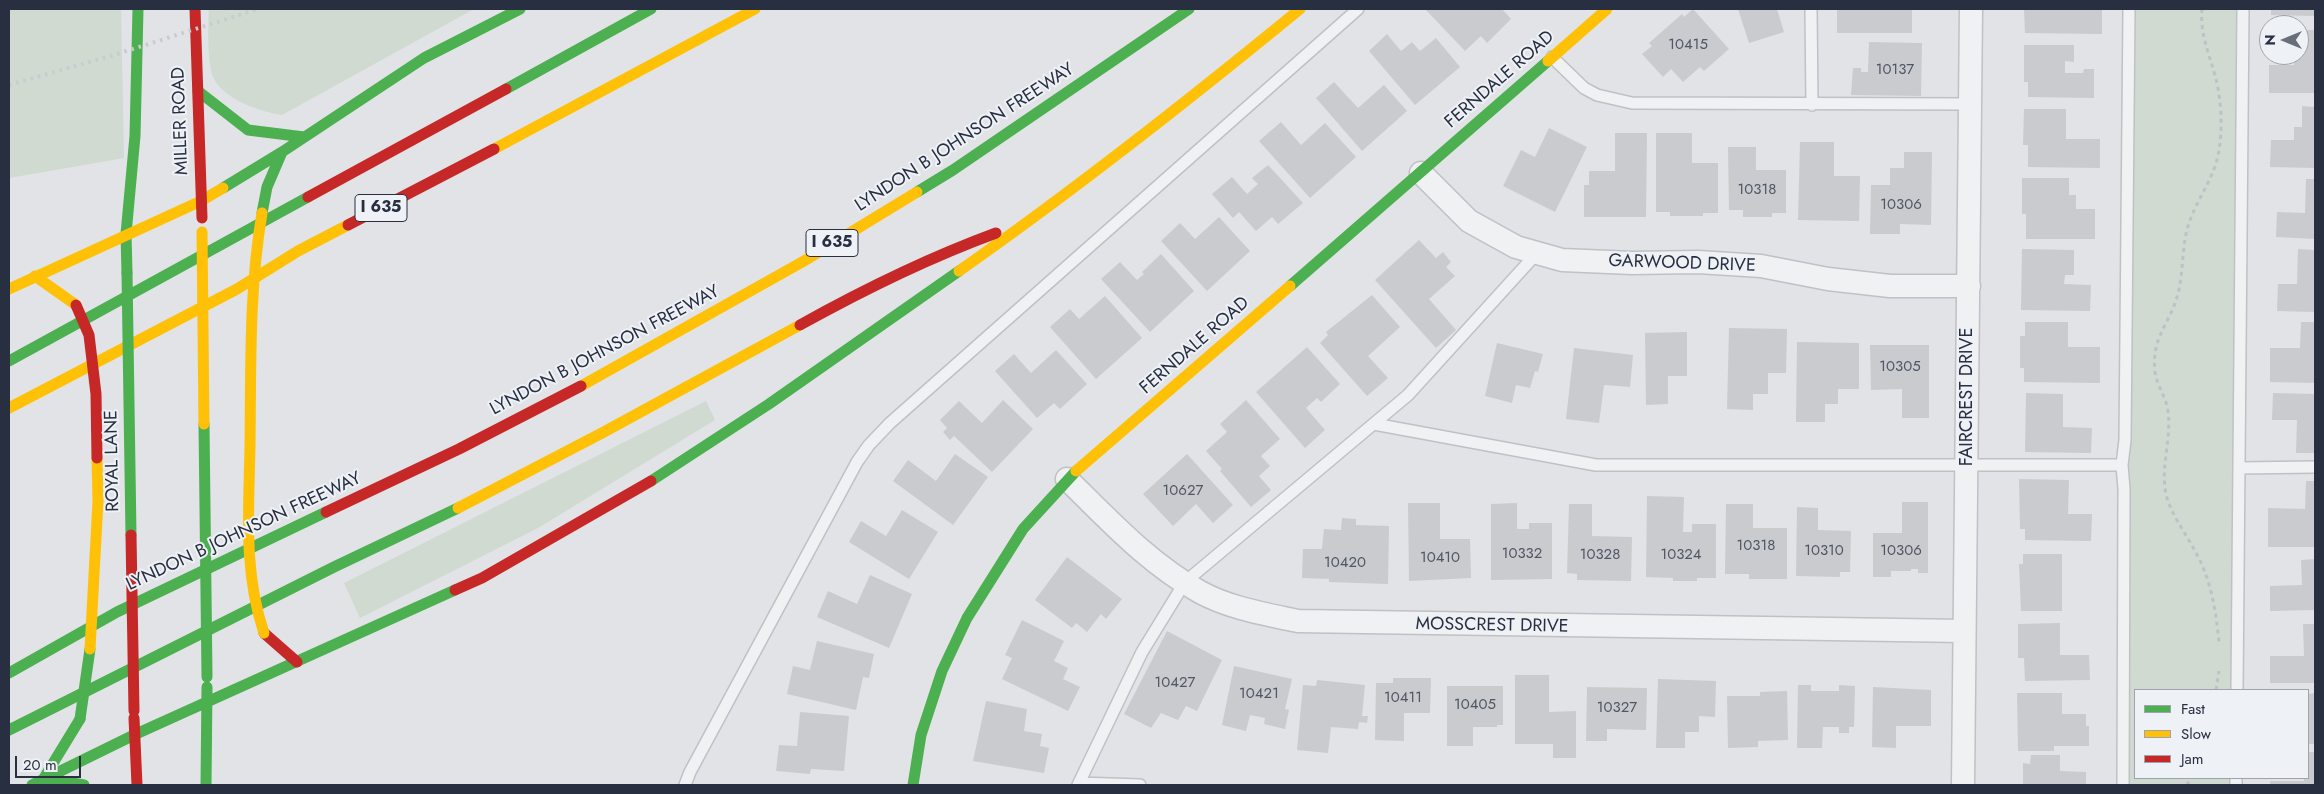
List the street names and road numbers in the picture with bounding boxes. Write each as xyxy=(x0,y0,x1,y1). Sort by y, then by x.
street label: FERNDALE ROAD xyxy=(1441,27,1559,133)
street label: LYNDON B JOHNSON FREEWAY xyxy=(852,59,1078,217)
street label: MILLER ROAD xyxy=(168,66,194,176)
road number: I 635 xyxy=(355,194,407,222)
road number: I 635 xyxy=(806,230,858,256)
street label: GARWOOD DRIVE xyxy=(1608,251,1756,277)
street label: LYNDON B JOHNSON FREEWAY xyxy=(487,281,723,421)
street label: FERNDALE ROAD xyxy=(1136,293,1254,399)
street label: FAIRCREST DRIVE xyxy=(1957,328,1979,466)
street label: ROYAL LANE xyxy=(101,410,125,512)
street label: LYNDON B JOHNSON FREEWAY xyxy=(123,468,365,596)
street label: MOSSCREST DRIVE xyxy=(1415,614,1569,638)

